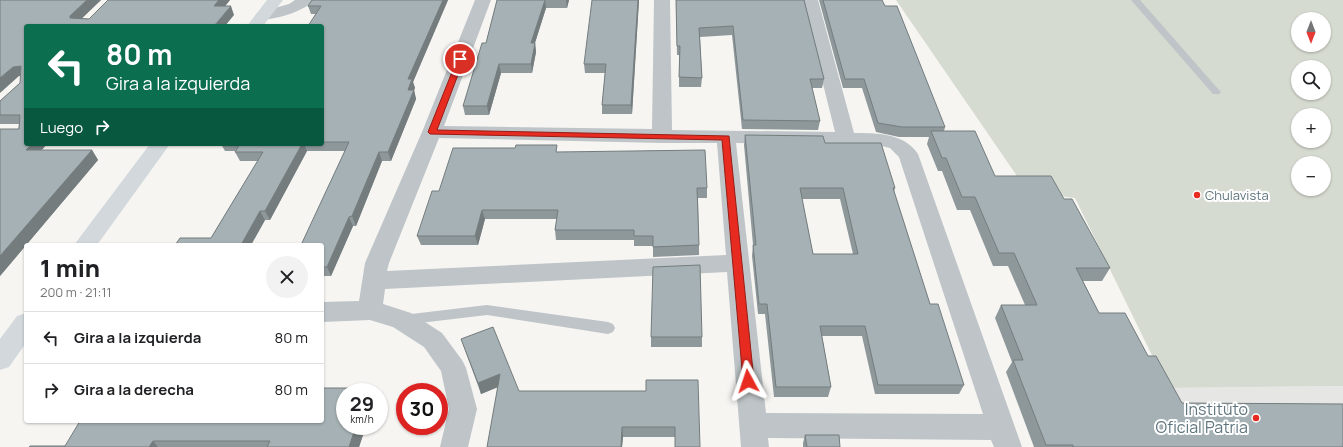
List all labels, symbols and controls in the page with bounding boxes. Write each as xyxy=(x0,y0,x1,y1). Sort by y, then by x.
north arrow xyxy=(1291,12,1331,52)
map controls xyxy=(1291,12,1331,196)
text: 80 m xyxy=(106,35,172,73)
icon: left xyxy=(40,40,92,92)
pin xyxy=(443,42,477,76)
icon: arrive xyxy=(449,48,471,70)
button: search xyxy=(1291,60,1331,100)
text: Gira a la izquierda xyxy=(106,71,250,95)
button: + xyxy=(1291,108,1331,148)
icon: right xyxy=(91,116,113,138)
text: Luego xyxy=(40,117,83,138)
button: − xyxy=(1291,156,1331,196)
place label: Chulavista xyxy=(1205,186,1269,204)
marker: Chulavista xyxy=(1192,190,1202,200)
text: 1 min xyxy=(40,251,100,284)
button: close xyxy=(266,256,308,298)
text: 200 m · 21:11 xyxy=(40,283,112,301)
icon: left xyxy=(40,327,62,349)
text: Gira a la izquierda xyxy=(74,327,201,348)
text: 80 m xyxy=(274,327,308,348)
position arrow xyxy=(727,360,769,402)
icon: right xyxy=(40,379,62,401)
text: Gira a la derecha xyxy=(74,379,194,400)
text: 80 m xyxy=(274,379,308,400)
speed limit sign: 30 xyxy=(396,383,448,435)
text: 29 xyxy=(350,390,374,417)
place label: Instituto Oficial Patria xyxy=(1156,398,1248,438)
text: km/h xyxy=(350,412,374,426)
marker: Instituto Oficial Patria xyxy=(1251,413,1261,423)

